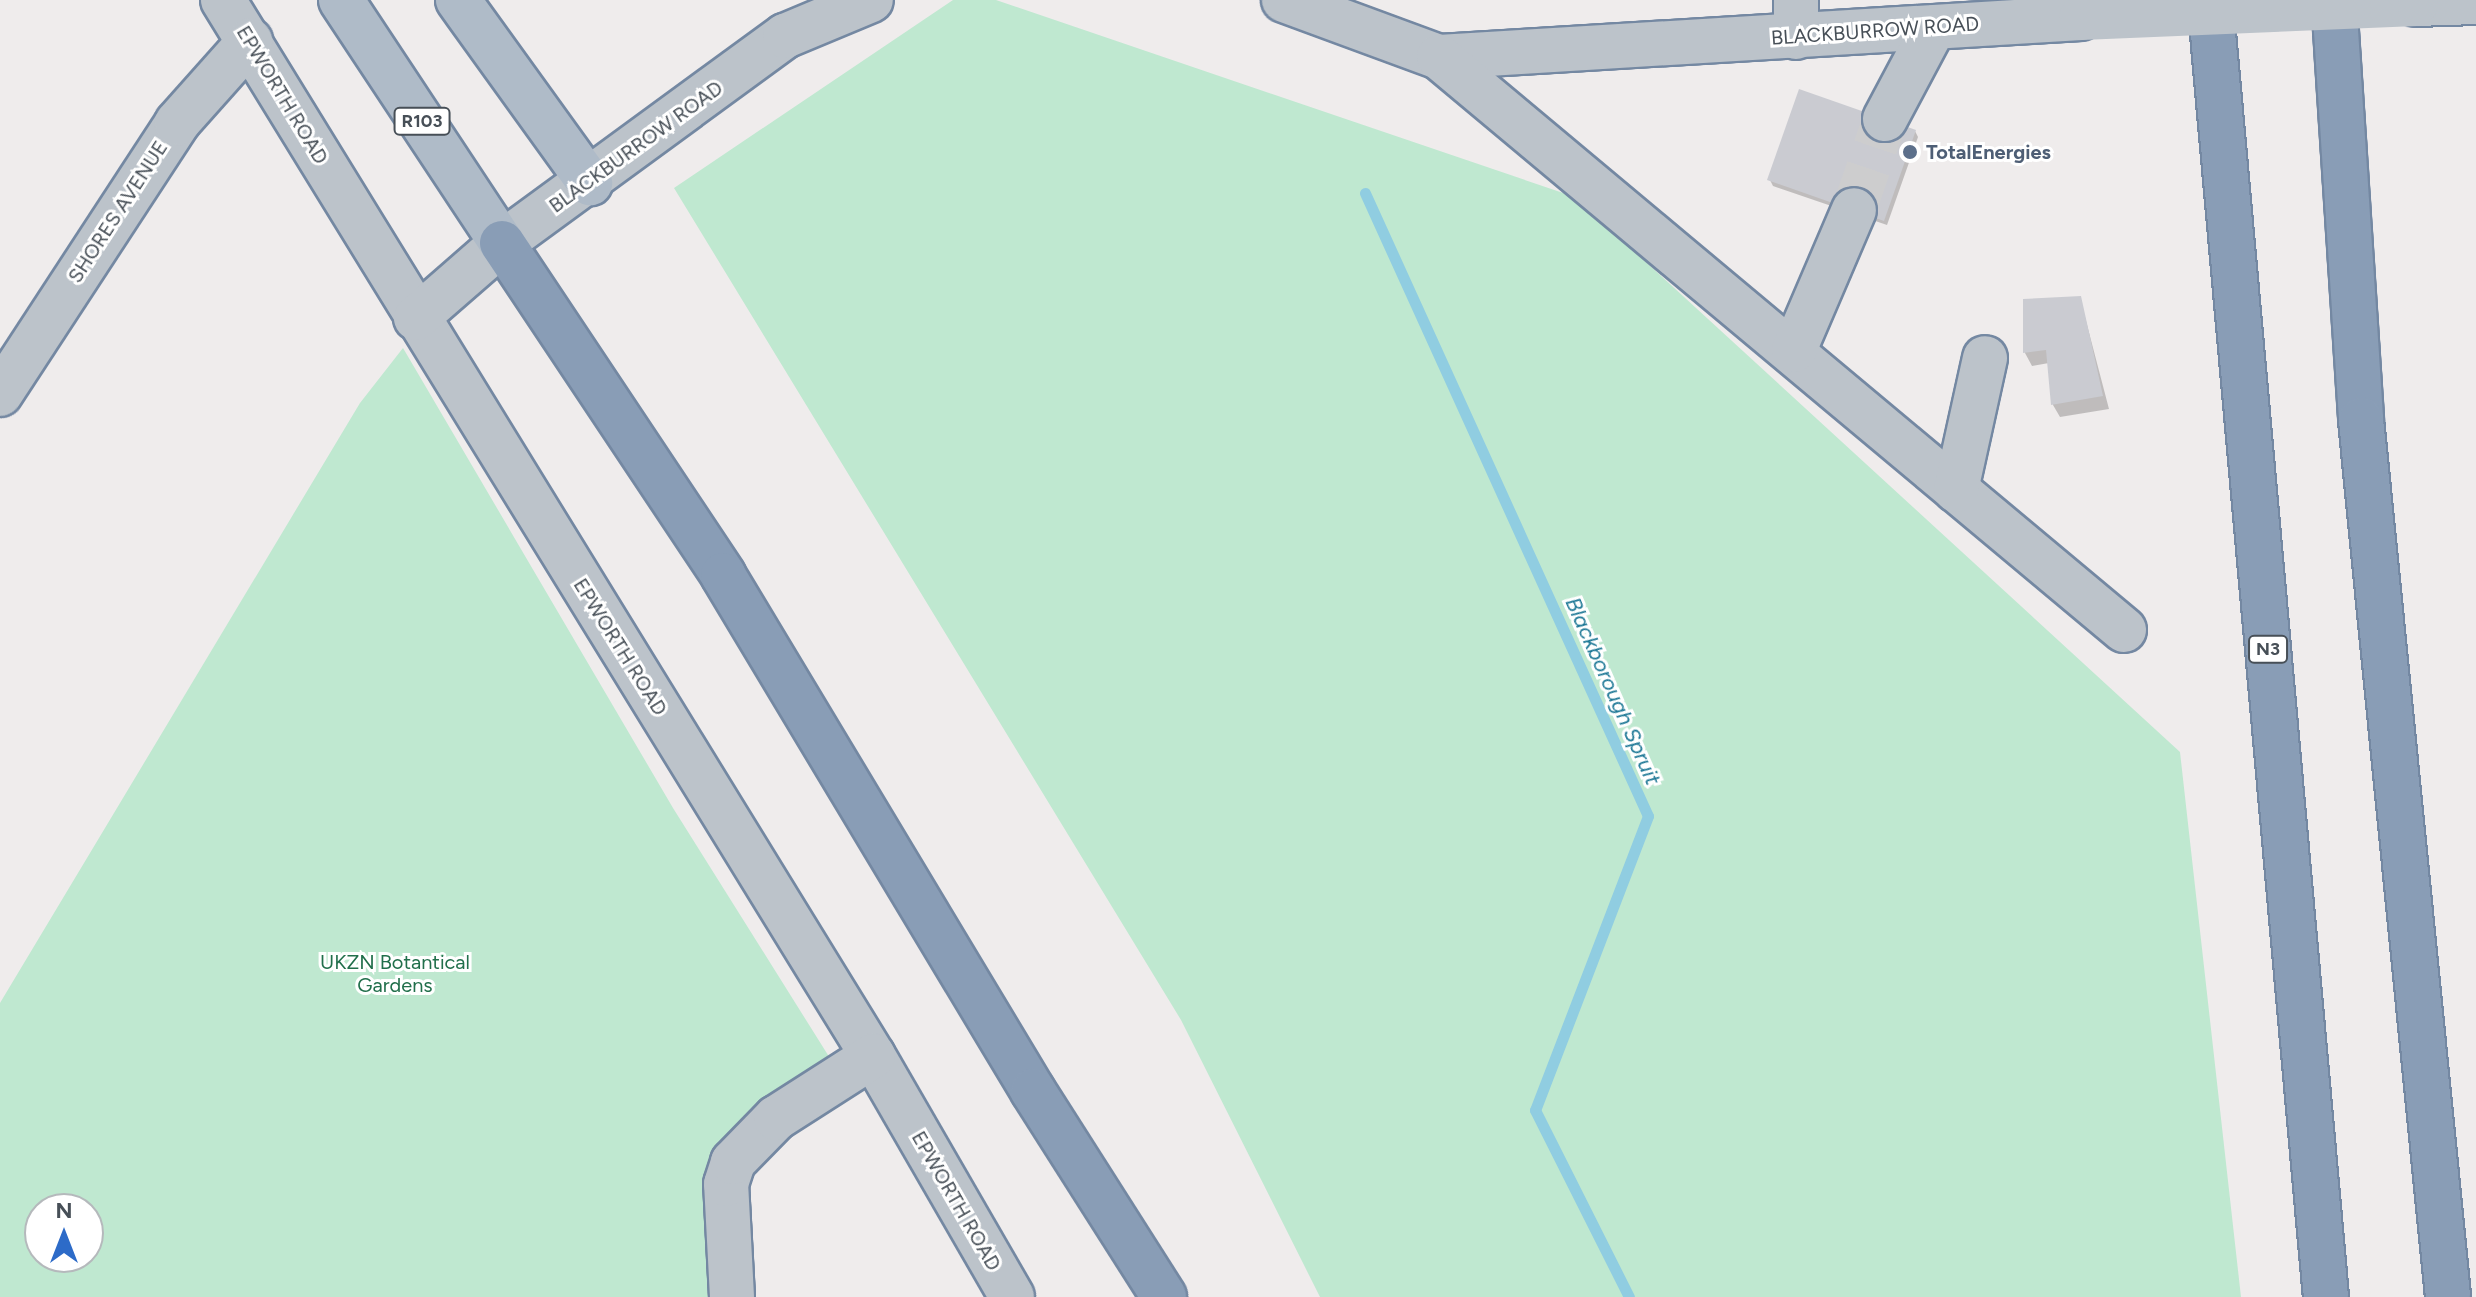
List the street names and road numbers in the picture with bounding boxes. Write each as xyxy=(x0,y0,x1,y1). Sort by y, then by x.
street label: BLACKBURROW ROAD xyxy=(1770,12,1980,50)
street label: EPWORTH ROAD xyxy=(231,22,333,168)
street label: BLACKBURROW ROAD xyxy=(545,76,727,218)
road number: R103 xyxy=(392,107,452,135)
street label: SHORES AVENUE xyxy=(63,137,173,287)
street label: EPWORTH ROAD xyxy=(568,574,672,720)
road number: N3 xyxy=(2248,635,2288,663)
street label: EPWORTH ROAD xyxy=(906,1127,1006,1275)

